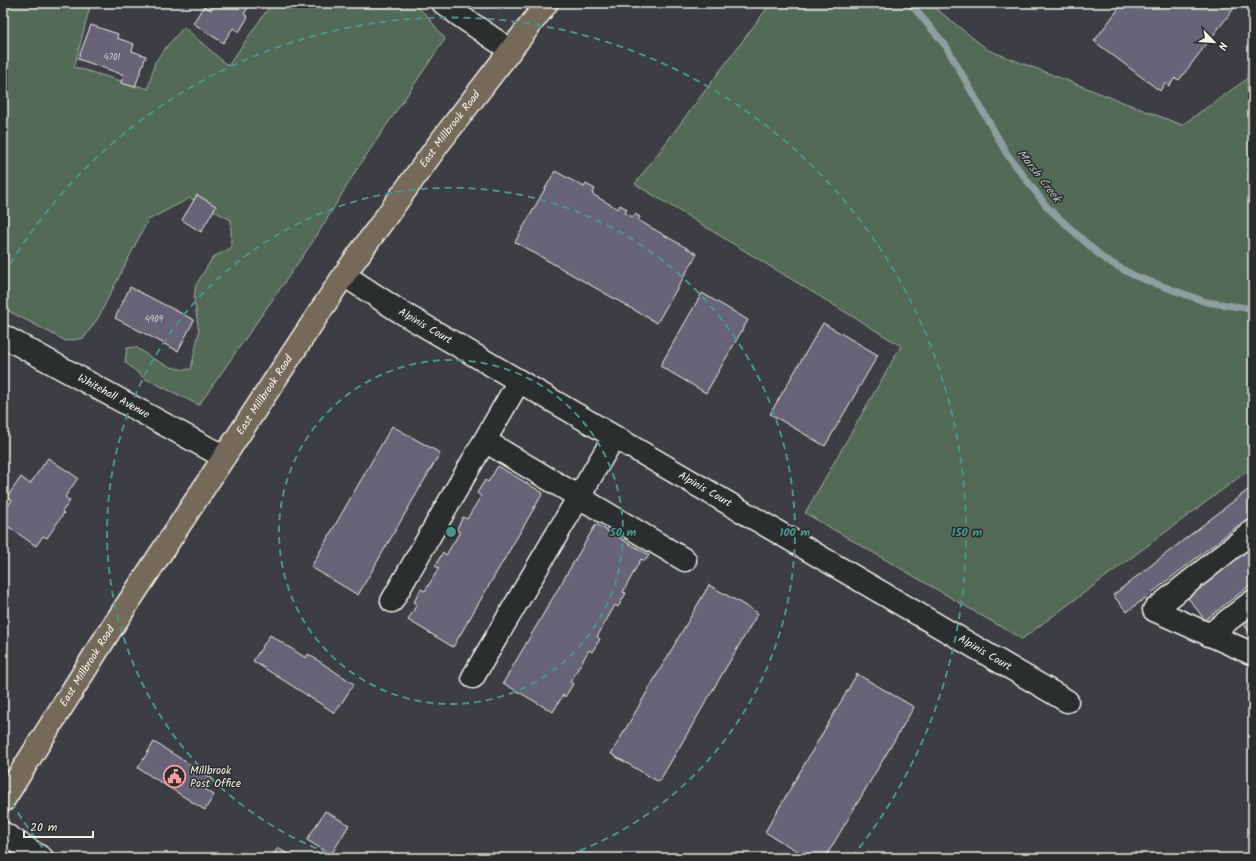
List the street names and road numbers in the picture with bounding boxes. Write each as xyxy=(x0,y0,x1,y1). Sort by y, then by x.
street label: East Millbrook Road xyxy=(415,87,486,172)
street label: Alpinis Court xyxy=(395,303,456,349)
street label: East Millbrook Road xyxy=(232,351,298,439)
street label: Whitehall Avenue xyxy=(74,369,153,424)
street label: Alpinis Court xyxy=(675,467,736,513)
street label: East Millbrook Road xyxy=(55,622,120,710)
street label: Alpinis Court xyxy=(954,630,1016,676)

